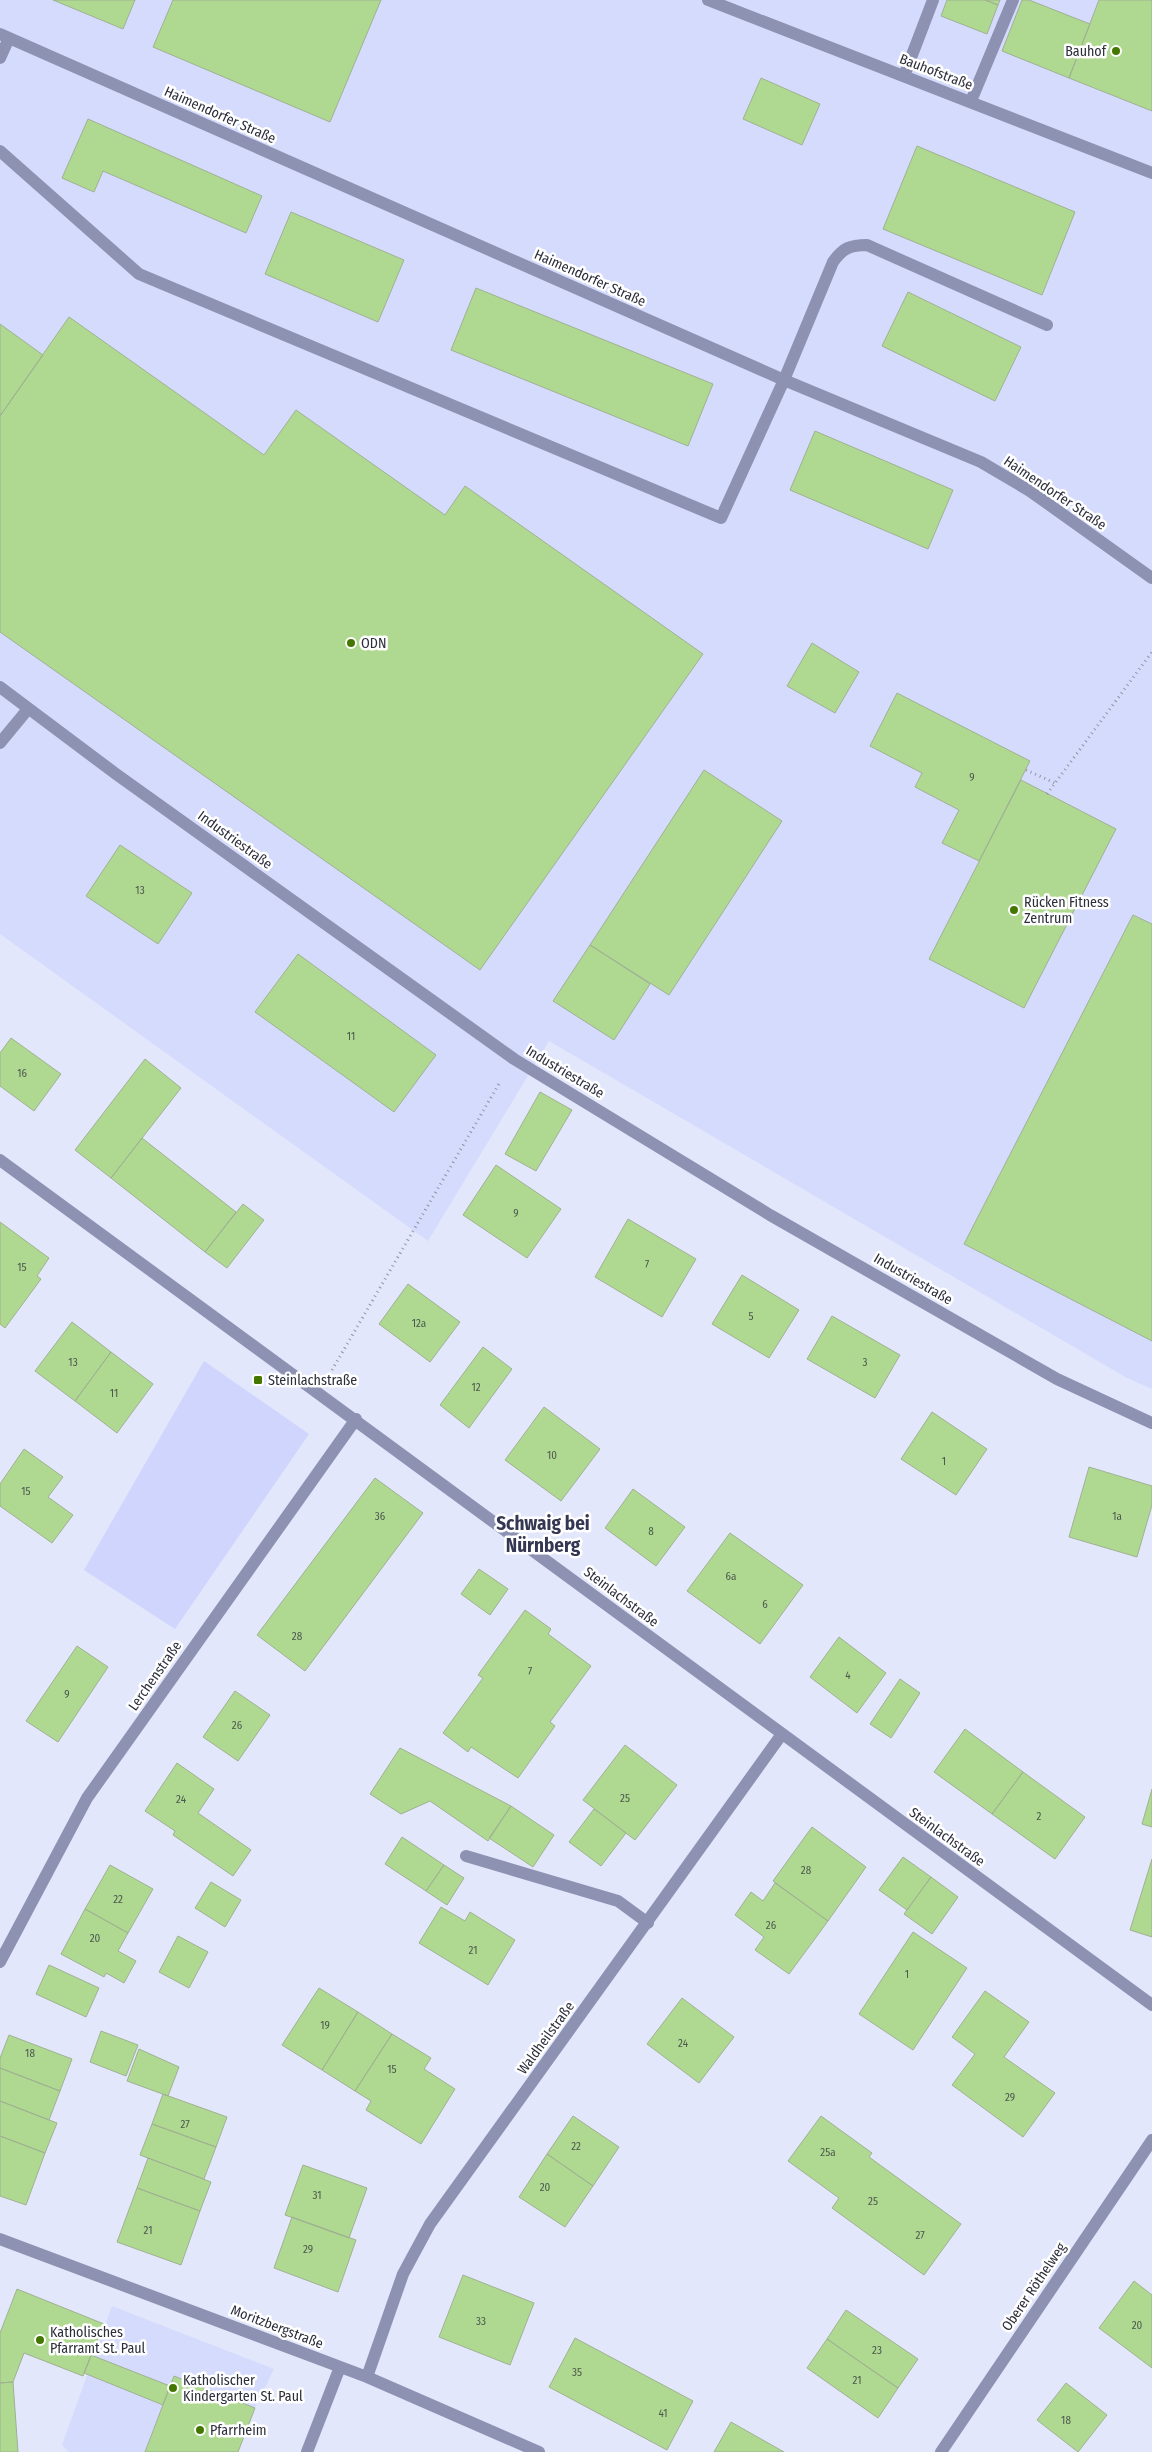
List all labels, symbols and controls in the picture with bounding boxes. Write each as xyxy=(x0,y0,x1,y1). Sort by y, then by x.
place label: Bauhof xyxy=(1065,43,1108,60)
marker: Bauhof xyxy=(1110,45,1122,57)
street label: Bauhofstraße xyxy=(897,50,975,94)
street label: Haimendorfer Straße xyxy=(162,83,278,147)
street label: Haimendorfer Straße xyxy=(532,246,648,310)
street label: Haimendorfer Straße xyxy=(1000,452,1110,534)
place label: ODN xyxy=(361,635,386,652)
marker: ODN xyxy=(345,637,357,649)
house number: 9 xyxy=(969,771,975,784)
street label: Industriestraße xyxy=(194,807,276,873)
house number: 13 xyxy=(135,884,145,897)
place label: Rücken Fitness Zentrum xyxy=(1024,894,1109,927)
marker: Rücken Fitness Zentrum xyxy=(1008,904,1020,916)
house number: 11 xyxy=(347,1030,355,1043)
street label: Industriestraße xyxy=(523,1042,607,1102)
house number: 16 xyxy=(17,1067,27,1080)
house number: 9 xyxy=(513,1207,519,1220)
street label: Industriestraße xyxy=(871,1250,955,1308)
house number: 7 xyxy=(645,1258,650,1271)
house number: 15 xyxy=(17,1261,27,1274)
house number: 5 xyxy=(748,1310,754,1323)
house number: 12a xyxy=(412,1317,426,1330)
house number: 13 xyxy=(68,1356,78,1369)
house number: 3 xyxy=(863,1356,868,1369)
place label: Steinlachstraße xyxy=(268,1372,357,1389)
marker: Steinlachstraße xyxy=(252,1374,264,1386)
house number: 12 xyxy=(471,1381,481,1394)
house number: 11 xyxy=(110,1387,118,1400)
house number: 10 xyxy=(547,1449,557,1462)
house number: 1 xyxy=(942,1455,946,1468)
house number: 15 xyxy=(21,1485,31,1498)
house number: 36 xyxy=(375,1510,386,1523)
house number: 1a xyxy=(1112,1510,1122,1523)
district label: Schwaig bei Nürnberg xyxy=(496,1512,590,1557)
house number: 8 xyxy=(648,1525,654,1538)
street label: Steinlachstraße xyxy=(580,1563,662,1631)
house number: 6a xyxy=(726,1570,736,1583)
house number: 6 xyxy=(762,1598,768,1611)
house number: 28 xyxy=(292,1630,303,1643)
street label: Lerchenstraße xyxy=(125,1638,185,1714)
house number: 7 xyxy=(528,1665,533,1678)
house number: 4 xyxy=(845,1669,851,1682)
house number: 9 xyxy=(64,1688,70,1701)
house number: 26 xyxy=(232,1719,243,1732)
house number: 25 xyxy=(620,1792,630,1805)
house number: 24 xyxy=(176,1793,187,1806)
street label: Steinlachstraße xyxy=(906,1804,988,1870)
house number: 2 xyxy=(1037,1810,1042,1823)
house number: 28 xyxy=(801,1864,812,1877)
house number: 22 xyxy=(113,1893,123,1906)
house number: 26 xyxy=(766,1919,777,1932)
house number: 20 xyxy=(90,1932,101,1945)
house number: 21 xyxy=(469,1944,477,1957)
house number: 1 xyxy=(905,1968,909,1981)
street label: Waldheilstraße xyxy=(514,1998,578,2078)
house number: 19 xyxy=(320,2019,330,2032)
house number: 24 xyxy=(678,2037,689,2050)
house number: 18 xyxy=(25,2047,35,2060)
house number: 15 xyxy=(387,2063,397,2076)
house number: 29 xyxy=(1005,2091,1015,2104)
house number: 27 xyxy=(180,2118,190,2131)
house number: 22 xyxy=(571,2140,581,2153)
house number: 25a xyxy=(820,2146,836,2159)
house number: 20 xyxy=(540,2181,551,2194)
house number: 31 xyxy=(313,2189,322,2202)
house number: 25 xyxy=(868,2195,878,2208)
house number: 21 xyxy=(144,2224,152,2237)
house number: 27 xyxy=(915,2229,925,2242)
street label: Oberer Röthelweg xyxy=(998,2239,1070,2334)
house number: 29 xyxy=(303,2243,313,2256)
street label: Moritzbergstraße xyxy=(228,2302,326,2352)
house number: 33 xyxy=(476,2315,486,2328)
house number: 20 xyxy=(1132,2319,1143,2332)
place label: Katholisches Pfarramt St. Paul xyxy=(50,2324,146,2357)
marker: Katholisches Pfarramt St. Paul xyxy=(34,2334,46,2346)
house number: 23 xyxy=(872,2344,882,2357)
house number: 35 xyxy=(572,2366,582,2379)
place label: Katholischer Kindergarten St. Paul xyxy=(183,2372,303,2405)
house number: 21 xyxy=(853,2374,861,2387)
marker: Katholischer Kindergarten St. Paul xyxy=(167,2382,179,2394)
house number: 41 xyxy=(658,2407,668,2420)
house number: 18 xyxy=(1061,2414,1071,2427)
place label: Pfarrheim xyxy=(210,2422,267,2439)
marker: Pfarrheim xyxy=(194,2424,206,2436)

